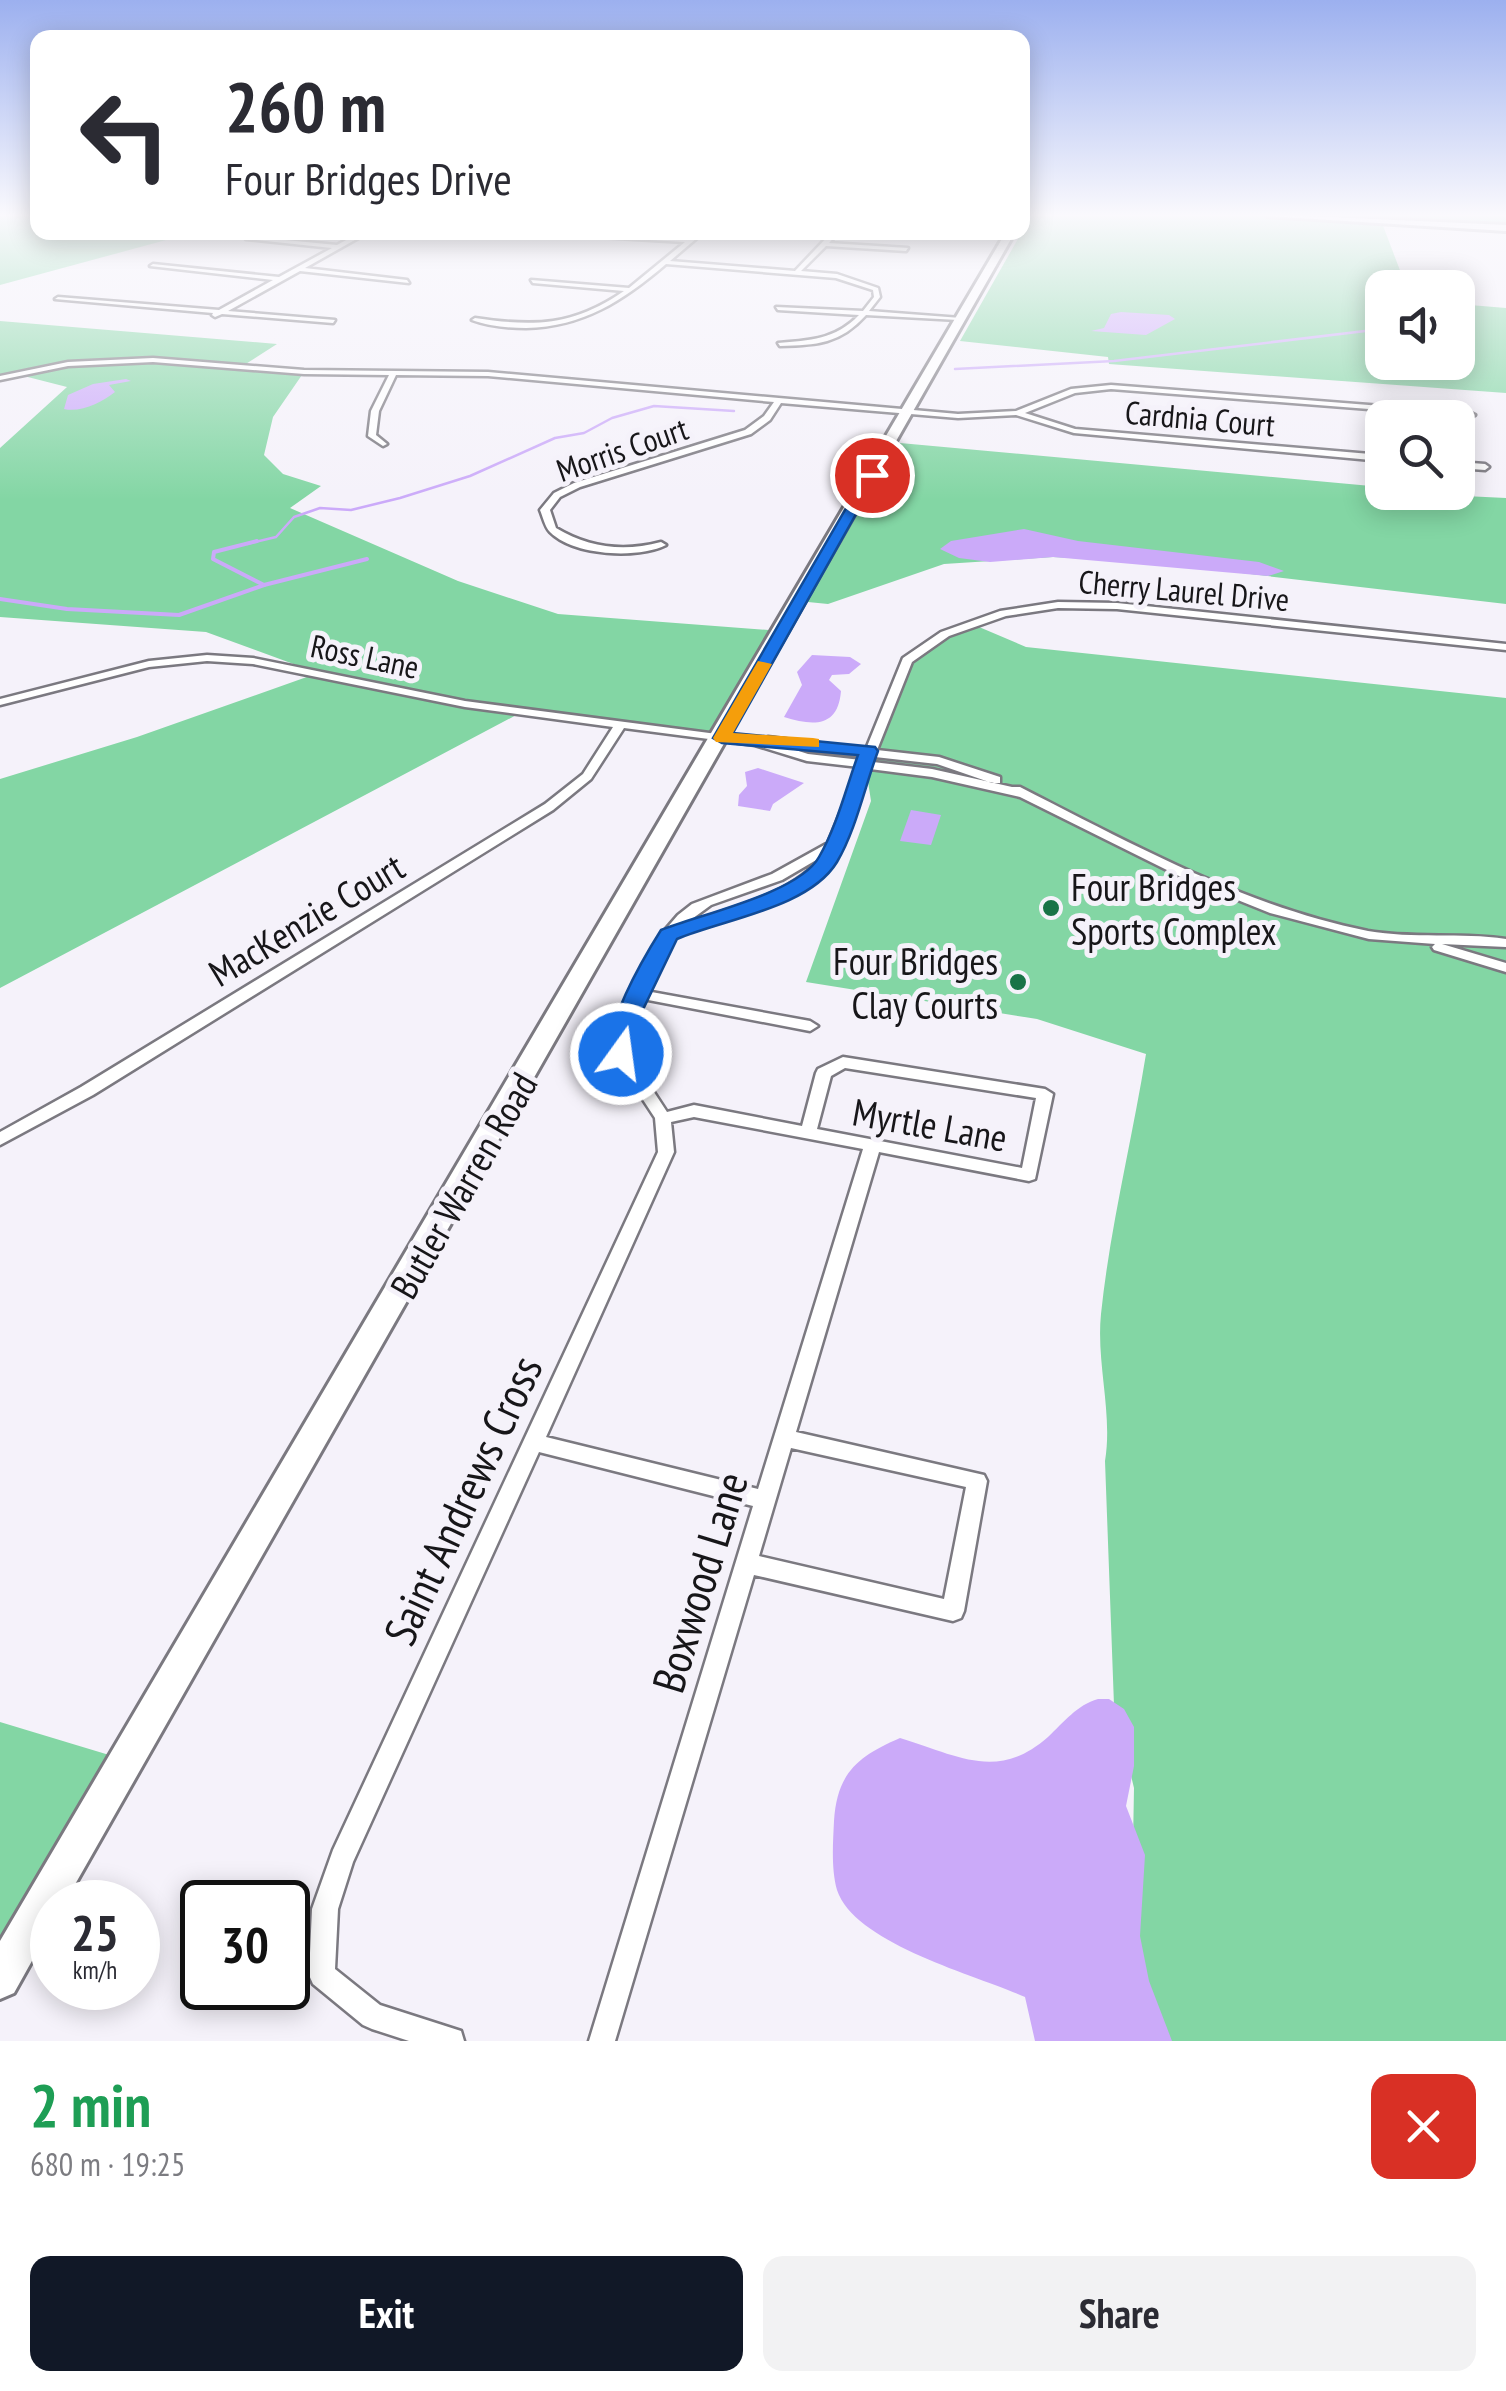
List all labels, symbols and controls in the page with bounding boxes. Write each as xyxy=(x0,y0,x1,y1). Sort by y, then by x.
text: 260 m xyxy=(225,61,386,151)
icon: left xyxy=(60,70,190,200)
text: Four Bridges Drive xyxy=(225,149,512,207)
map controls xyxy=(1365,270,1475,510)
button: sound xyxy=(1365,270,1475,380)
street label: Cardnia Court xyxy=(1123,391,1277,445)
button: search xyxy=(1365,400,1475,510)
street label: Morris Court xyxy=(551,407,693,491)
pin xyxy=(830,433,915,518)
icon: arrive xyxy=(845,448,900,503)
street label: Cherry Laurel Drive xyxy=(1077,560,1291,620)
street label: Ross Lane xyxy=(307,624,423,688)
street label: MacKenzie Court xyxy=(199,841,413,996)
place label: Four Bridges Sports Complex xyxy=(1071,862,1276,955)
marker: Four Bridges Sports Complex xyxy=(1040,897,1062,919)
place label: Four Bridges Clay Courts xyxy=(833,936,998,1029)
marker: Four Bridges Clay Courts xyxy=(1007,971,1029,993)
position arrow xyxy=(569,1002,673,1106)
street label: Butler Warren Road xyxy=(379,1063,547,1307)
street label: Myrtle Lane xyxy=(849,1086,1011,1162)
street label: Saint Andrews Cross xyxy=(370,1346,554,1654)
street label: Boxwood Lane xyxy=(638,1465,760,1699)
speed limit sign: 30 xyxy=(180,1880,310,2010)
text: 25 xyxy=(71,1900,119,1965)
text: km/h xyxy=(73,1954,117,1986)
text: 2 min xyxy=(30,2066,151,2144)
button: close xyxy=(1371,2074,1476,2179)
text: 680 m · 19:25 xyxy=(30,2143,185,2185)
button: Exit xyxy=(30,2256,743,2371)
button: Share xyxy=(763,2256,1476,2371)

